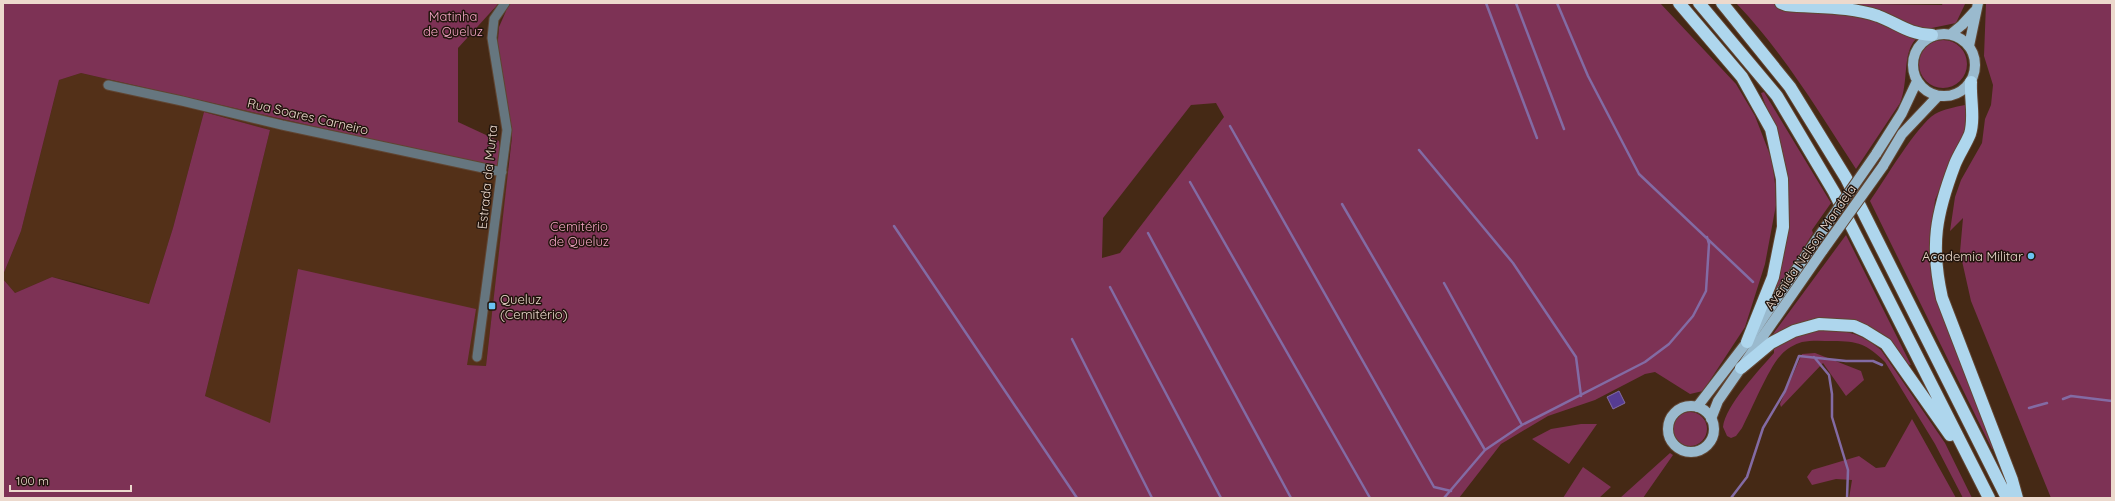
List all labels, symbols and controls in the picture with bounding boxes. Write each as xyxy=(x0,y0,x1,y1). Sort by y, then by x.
park label: Matinha de Queluz xyxy=(423,8,483,39)
street label: Rua Soares Carneiro xyxy=(246,94,370,138)
street label: Estrada da Murta xyxy=(474,124,500,230)
street label: Avenida Nelson Mandela xyxy=(1761,181,1859,313)
park label: Cemitério de Queluz xyxy=(549,218,609,249)
place label: Academia Militar xyxy=(1922,248,2023,264)
marker: Academia Militar xyxy=(2026,251,2036,261)
place label: Queluz (Cemitério) xyxy=(500,291,568,322)
marker: Queluz (Cemitério) xyxy=(487,301,497,311)
scale bar xyxy=(10,467,131,493)
text: 100 m xyxy=(16,473,49,488)

